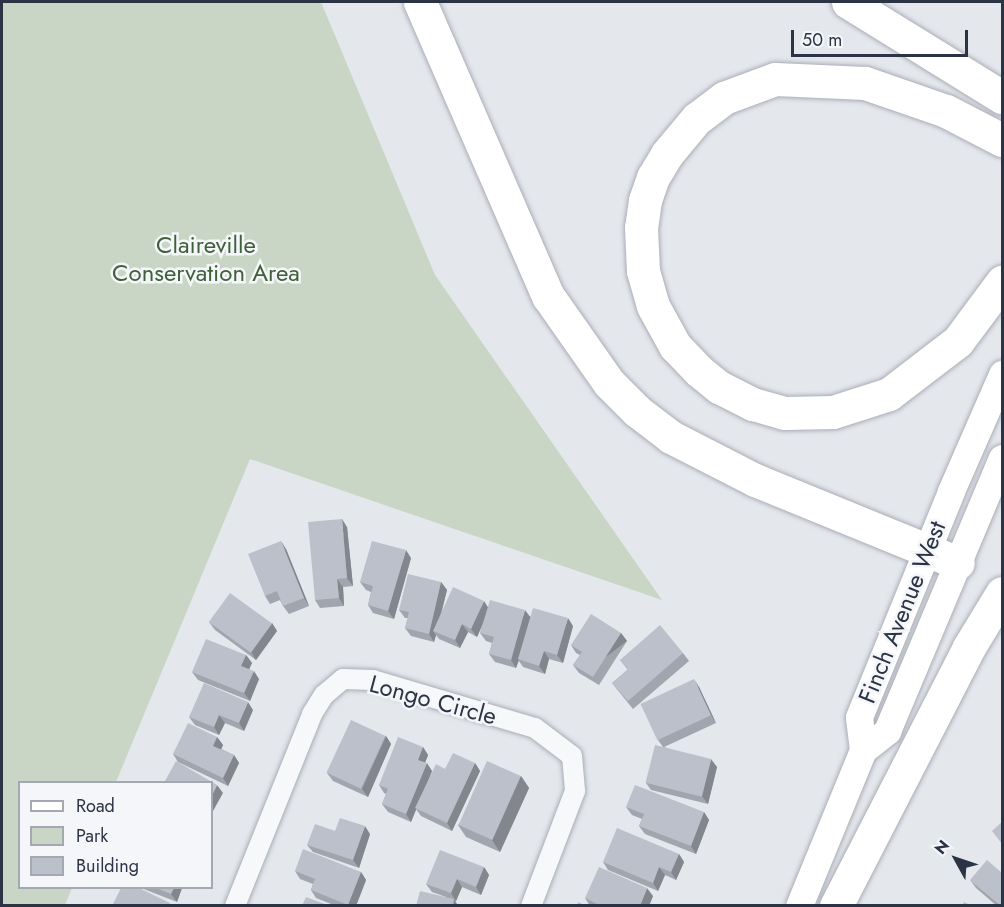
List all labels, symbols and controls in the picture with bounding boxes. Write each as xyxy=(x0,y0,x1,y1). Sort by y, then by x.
scale bar xyxy=(794,18,971,56)
text: 50 m xyxy=(802,27,842,53)
park label: Claireville Conservation Area xyxy=(112,231,300,287)
street label: Finch Avenue West xyxy=(852,517,952,707)
street label: Longo Circle xyxy=(366,669,500,731)
legend xyxy=(18,781,213,889)
text: Road xyxy=(76,793,115,819)
text: Park xyxy=(76,823,108,849)
north arrow xyxy=(926,829,986,889)
text: N xyxy=(929,835,955,859)
text: Building xyxy=(76,853,139,879)

